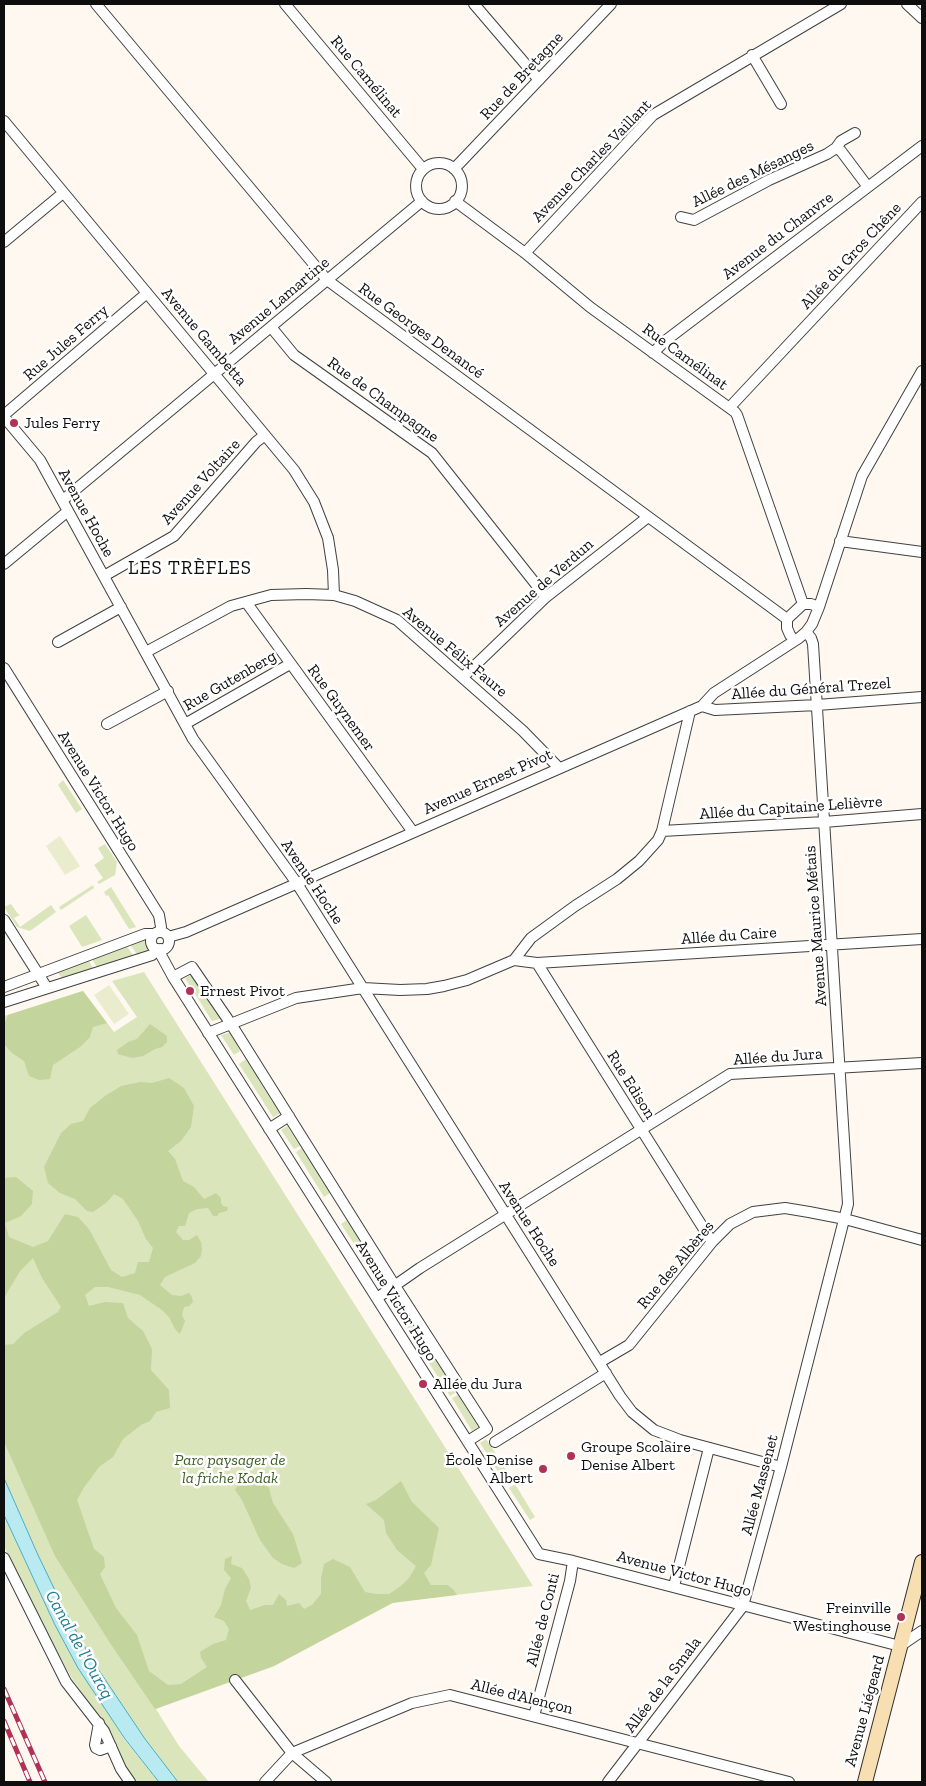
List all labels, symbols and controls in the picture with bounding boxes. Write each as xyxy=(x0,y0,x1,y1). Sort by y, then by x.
street label: Rue de Bretagne xyxy=(476,28,568,124)
street label: Rue Camélinat xyxy=(326,32,406,122)
street label: Avenue Charles Vaillant xyxy=(528,96,656,226)
street label: Allée des Mésanges xyxy=(689,136,817,212)
street label: Avenue du Chanvre xyxy=(719,188,837,284)
street label: Allée du Gros Chêne xyxy=(797,199,905,313)
street label: Avenue Lamartine xyxy=(225,253,333,349)
street label: Rue Georges Denancé xyxy=(355,279,487,383)
street label: Avenue Gambetta xyxy=(157,284,251,390)
street label: Rue Jules Ferry xyxy=(20,301,112,385)
street label: Rue Camélinat xyxy=(639,320,731,394)
street label: Rue de Champagne xyxy=(324,353,442,447)
place label: Jules Ferry xyxy=(24,413,100,433)
marker: Jules Ferry xyxy=(8,417,20,429)
street label: Avenue Voltaire xyxy=(158,435,244,529)
street label: Avenue Hoche xyxy=(54,465,118,561)
street label: Avenue de Verdun xyxy=(491,535,597,631)
district label: LES TRÈFLES xyxy=(127,558,253,580)
street label: Avenue Félix Faure xyxy=(399,603,511,701)
street label: Rue Gutenberg xyxy=(180,647,280,715)
street label: Rue Guynemer xyxy=(303,661,379,755)
street label: Allée du Général Trezel xyxy=(731,674,891,704)
street label: Avenue Victor Hugo xyxy=(53,727,143,855)
street label: Avenue Ernest Pivot xyxy=(421,745,555,819)
street label: Allée du Capitaine Lelièvre xyxy=(699,792,883,824)
street label: Avenue Hoche xyxy=(277,836,347,928)
street label: Avenue Maurice Métais xyxy=(801,845,831,1007)
street label: Allée du Caire xyxy=(681,923,777,949)
place label: Ernest Pivot xyxy=(200,981,285,1001)
marker: Ernest Pivot xyxy=(184,985,196,997)
street label: Allée du Jura xyxy=(733,1044,823,1070)
street label: Rue Edison xyxy=(602,1047,660,1123)
street label: Avenue Hoche xyxy=(494,1178,564,1270)
street label: Rue des Albères xyxy=(634,1217,718,1313)
street label: Avenue Victor Hugo xyxy=(351,1237,441,1365)
place label: Allée du Jura xyxy=(433,1374,522,1394)
marker: Allée du Jura xyxy=(417,1378,429,1390)
street label: Allée Massenet xyxy=(737,1433,783,1537)
place label: Groupe Scolaire Denise Albert xyxy=(581,1437,691,1475)
park label: Parc paysager de la friche Kodak xyxy=(175,1450,285,1488)
place label: École Denise Albert xyxy=(446,1450,533,1488)
marker: Groupe Scolaire Denise Albert xyxy=(565,1450,577,1462)
marker: École Denise Albert xyxy=(537,1463,549,1475)
street label: Avenue Victor Hugo xyxy=(615,1547,753,1601)
street label: Allée de Conti xyxy=(522,1571,564,1669)
water label: Canal de l'Ourcq xyxy=(40,1587,118,1703)
place label: Freinville Westinghouse xyxy=(793,1598,891,1636)
marker: Freinville Westinghouse xyxy=(895,1611,907,1623)
street label: Allée de la Smala xyxy=(621,1633,705,1737)
street label: Avenue Liégeard xyxy=(841,1653,889,1769)
street label: Allée d'Alençon xyxy=(469,1675,575,1719)

